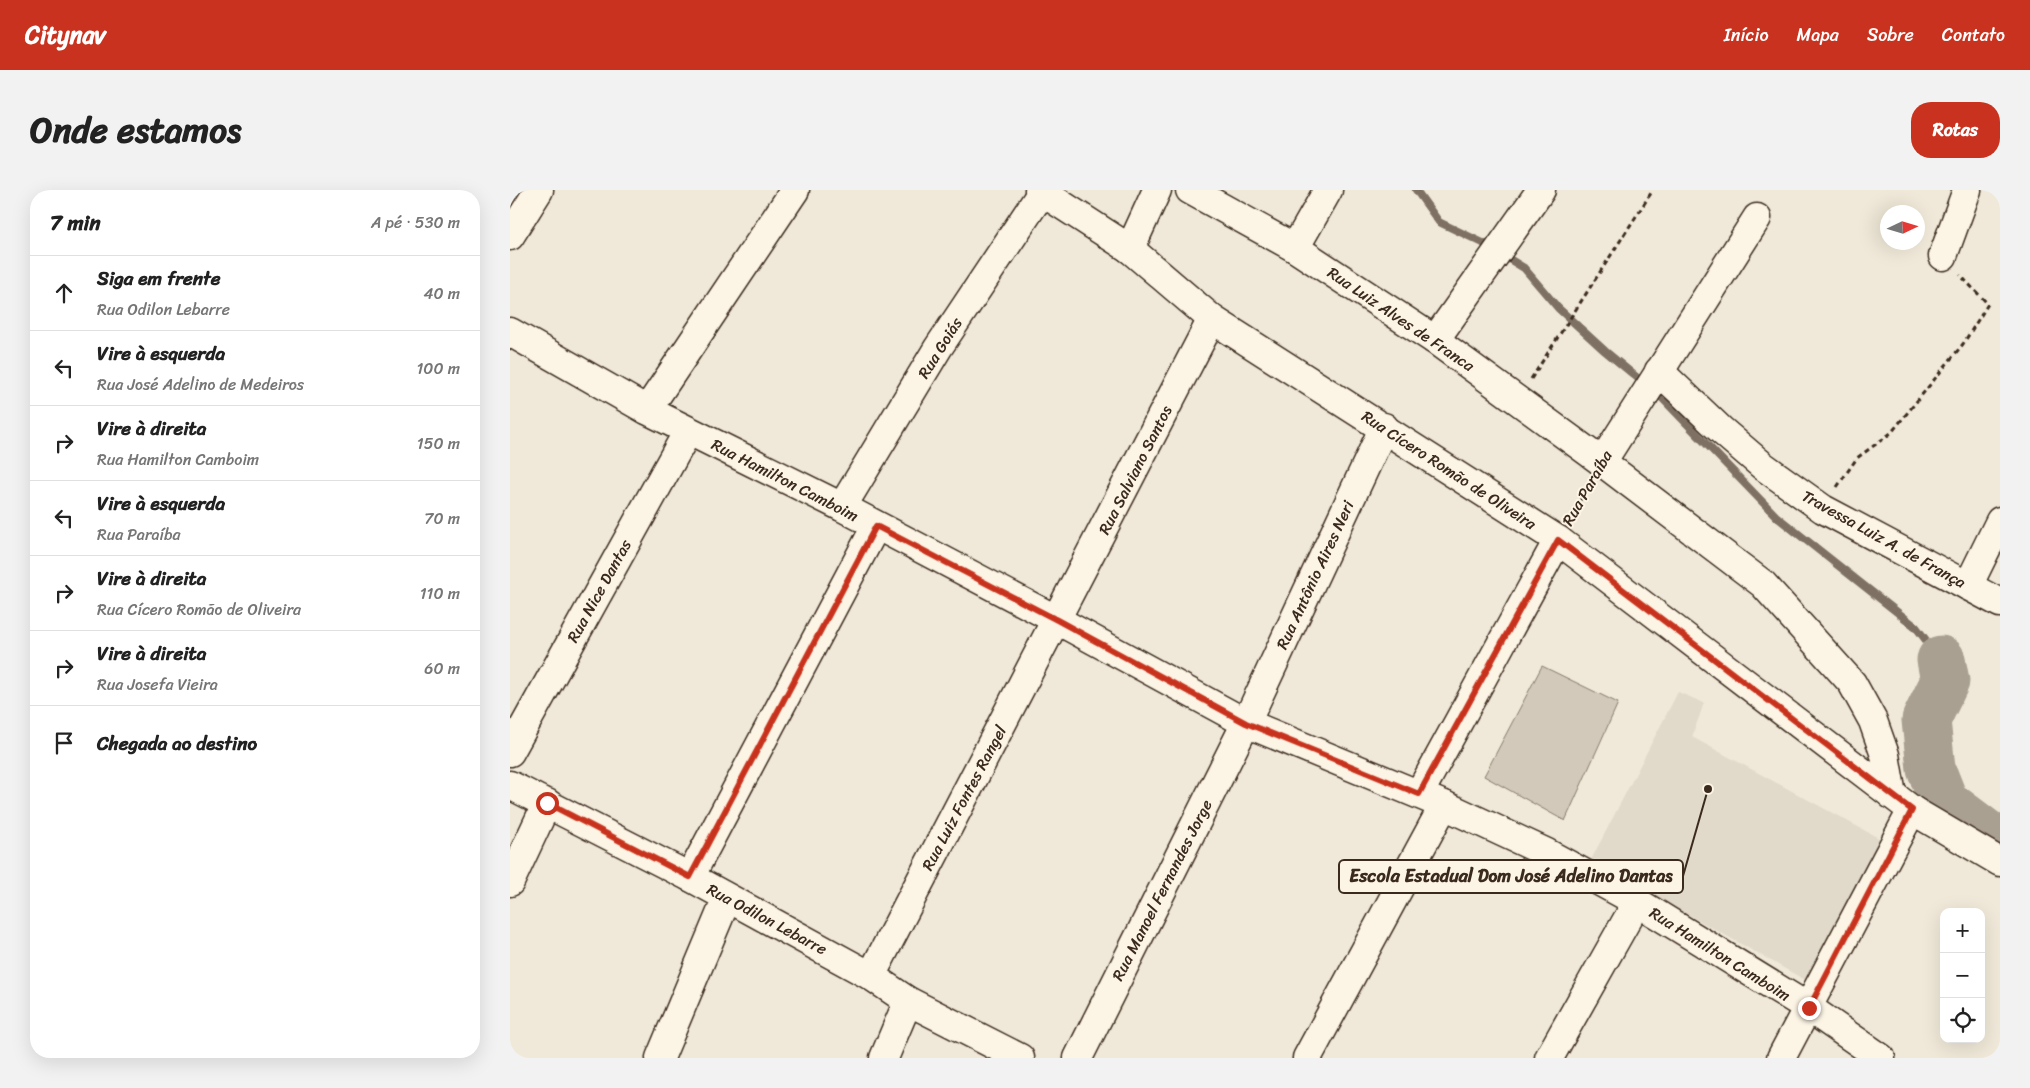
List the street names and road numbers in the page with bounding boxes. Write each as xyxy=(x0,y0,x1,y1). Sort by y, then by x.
street label: Rua Luiz Alves de Franca xyxy=(1321,259,1482,380)
street label: Rua Goiás xyxy=(910,311,971,385)
street label: Rua Salviano Santos xyxy=(1090,400,1180,540)
street label: Rua Cícero Romão de Oliveira xyxy=(1356,402,1543,538)
street label: Rua Hamilton Camboim xyxy=(706,430,864,530)
street label: Rua Paraíba xyxy=(1554,444,1621,531)
street label: Travessa Luiz A. de França xyxy=(1796,482,1972,596)
street label: Rua Antônio Aires Neri xyxy=(1268,495,1363,654)
street label: Rua Nice Dantas xyxy=(559,533,640,648)
street label: Rua Luiz Fontes Rangel xyxy=(913,720,1015,876)
street label: Rua Manoel Fernandes Jorge xyxy=(1104,794,1220,986)
street label: Rua Odilon Lebarre xyxy=(701,875,833,963)
street label: Rua Hamilton Camboim xyxy=(1644,899,1796,1009)

